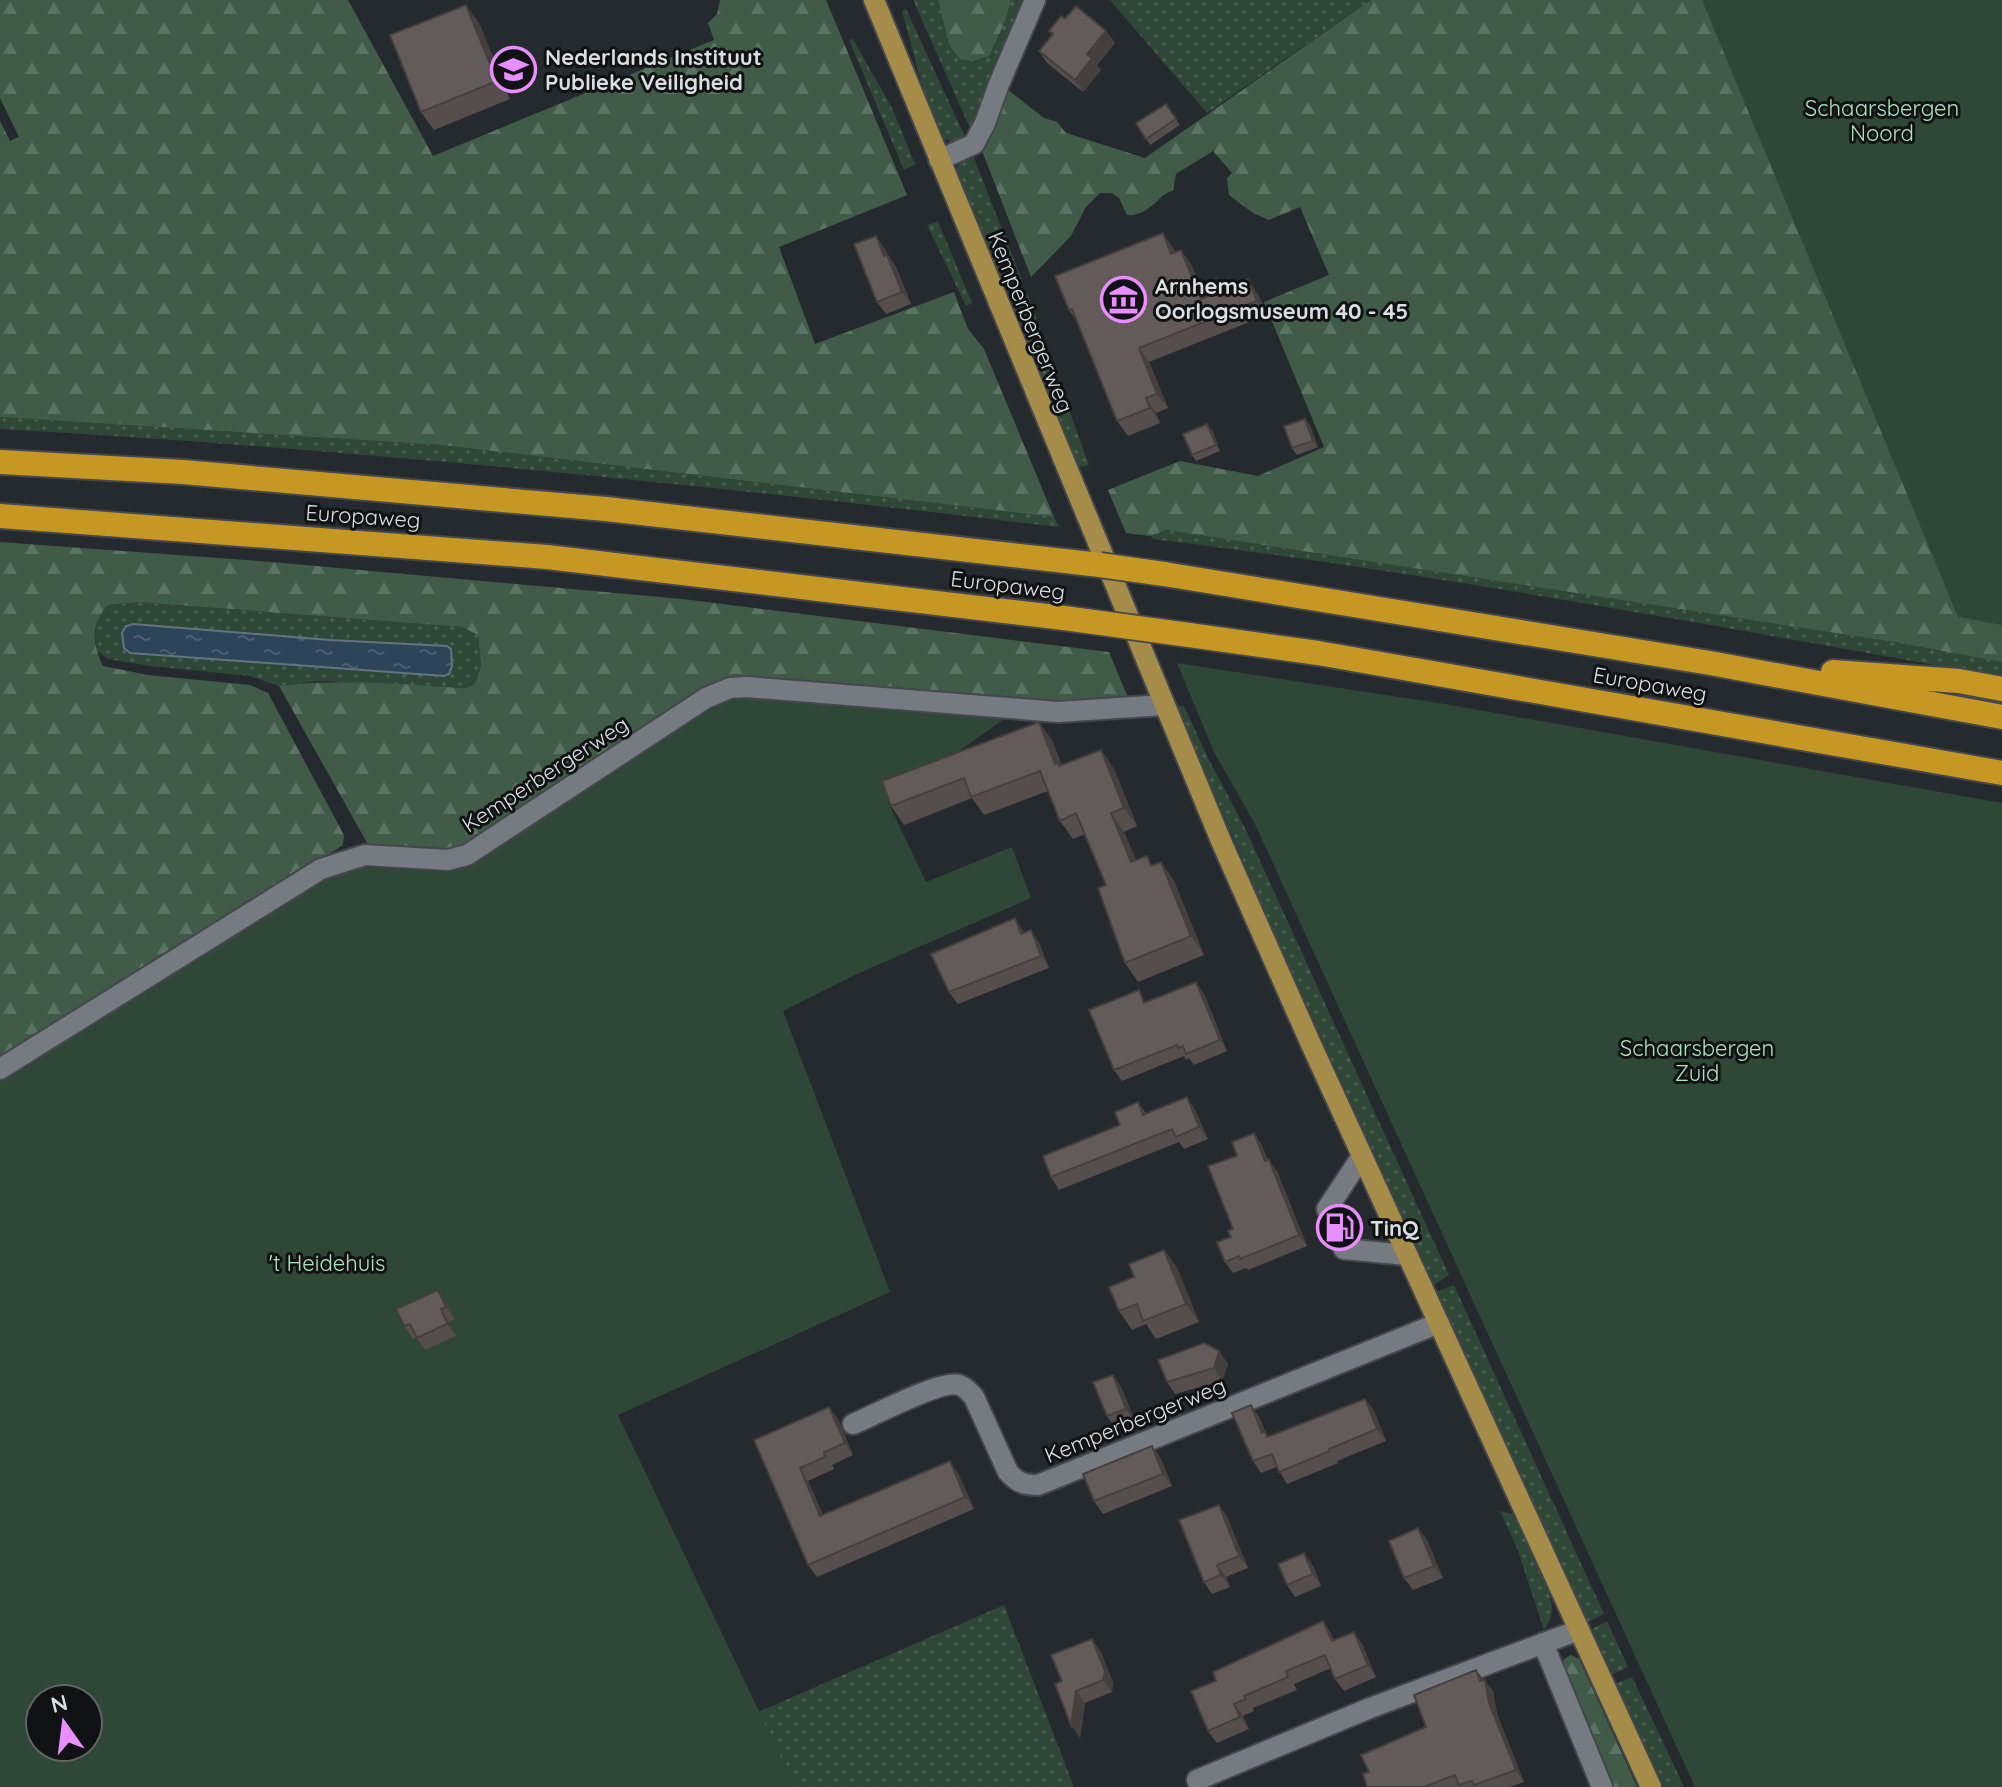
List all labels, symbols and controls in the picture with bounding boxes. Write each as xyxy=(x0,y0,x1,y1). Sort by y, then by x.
place label: Nederlands Instituut Publieke Veiligheid xyxy=(545,43,762,96)
school or university icon: Nederlands Instituut Publieke Veiligheid xyxy=(490,46,538,94)
park label: Schaarsbergen Noord xyxy=(1805,94,1959,147)
street label: Kemperbergerweg xyxy=(982,227,1080,417)
place label: Arnhems Oorlogsmuseum 40 - 45 xyxy=(1155,272,1408,325)
museum icon: Arnhems Oorlogsmuseum 40 - 45 xyxy=(1100,275,1148,323)
street label: Europaweg xyxy=(305,498,421,534)
street label: Europaweg xyxy=(949,564,1067,606)
street label: Europaweg xyxy=(1591,660,1709,708)
street label: Kemperbergerweg xyxy=(456,710,634,838)
park label: Schaarsbergen Zuid xyxy=(1620,1034,1774,1087)
fuel station icon: TinQ xyxy=(1315,1204,1363,1252)
place label: TinQ xyxy=(1370,1214,1420,1242)
park label: 't Heidehuis xyxy=(269,1249,385,1277)
street label: Kemperbergerweg xyxy=(1040,1371,1230,1469)
north arrow xyxy=(24,1683,104,1763)
text: N xyxy=(48,1688,70,1719)

